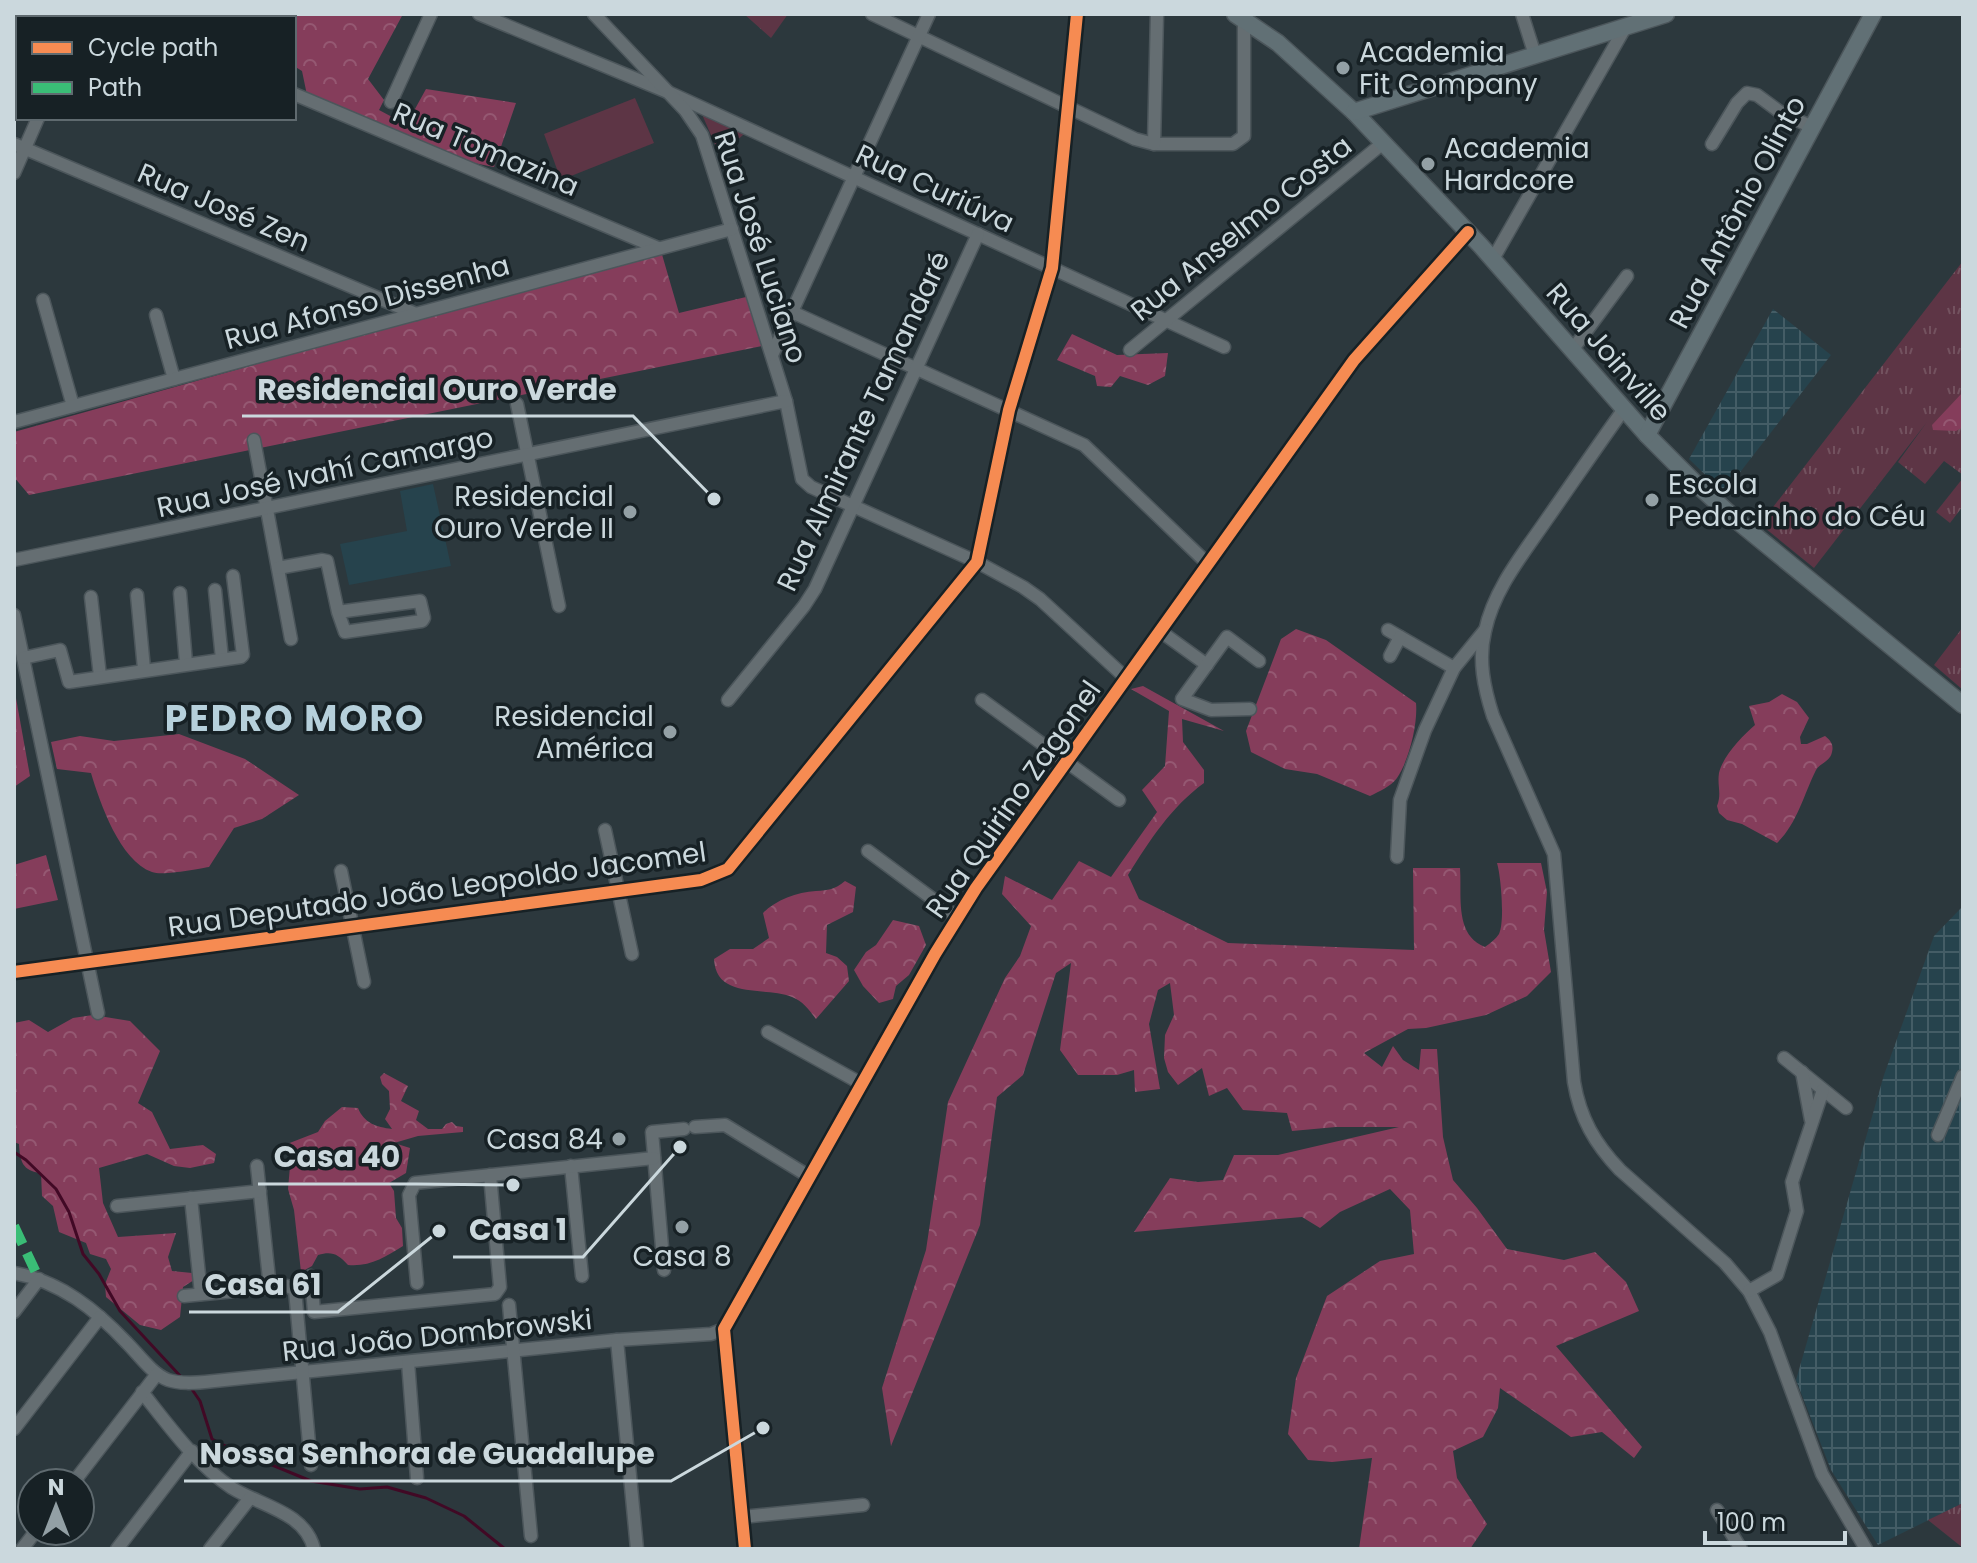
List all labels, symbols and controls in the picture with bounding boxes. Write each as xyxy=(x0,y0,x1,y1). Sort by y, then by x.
legend xyxy=(16,16,296,120)
text: Cycle path xyxy=(88,31,218,64)
place label: Academia Fit Company xyxy=(1359,33,1538,104)
marker: Academia Fit Company xyxy=(1334,59,1352,77)
text: Path xyxy=(88,71,142,104)
street label: Rua Antônio Olinto xyxy=(1660,89,1815,335)
street label: Rua Tomazina xyxy=(387,93,585,206)
street label: Rua José Luciano xyxy=(705,126,816,368)
street label: Rua Anselmo Costa xyxy=(1122,127,1360,330)
place label: Academia Hardcore xyxy=(1444,129,1590,200)
street label: Rua Curiúva xyxy=(849,135,1020,242)
street label: Rua José Zen xyxy=(131,154,316,261)
marker: Academia Hardcore xyxy=(1419,155,1437,173)
street label: Rua Almirante Tamandaré xyxy=(767,245,959,597)
street label: Rua Afonso Dissenha xyxy=(220,246,514,359)
street label: Rua Joinville xyxy=(1537,274,1680,430)
callout: Residencial Ouro Verde xyxy=(242,362,633,416)
text: Residencial Ouro Verde xyxy=(257,368,617,411)
street label: Rua José Ivahí Camargo xyxy=(153,418,497,527)
place label: Escola Pedacinho do Céu xyxy=(1668,465,1926,536)
place label: Residencial Ouro Verde II xyxy=(434,477,614,548)
marker: Escola Pedacinho do Céu xyxy=(1643,491,1661,509)
marker: Residencial Ouro Verde II xyxy=(621,503,639,521)
street label: Rua Quirino Zagonel xyxy=(917,673,1110,926)
district label: PEDRO MORO xyxy=(165,693,425,744)
place label: Residencial América xyxy=(494,697,654,768)
marker: Residencial América xyxy=(661,723,679,741)
street label: Rua Deputado João Leopoldo Jacomel xyxy=(165,832,709,947)
place label: Casa 84 xyxy=(486,1120,603,1159)
callout: Casa 40 xyxy=(258,1130,416,1184)
marker: Casa 84 xyxy=(610,1130,628,1148)
text: Casa 40 xyxy=(274,1135,400,1178)
callout: Casa 1 xyxy=(453,1203,583,1257)
text: Casa 1 xyxy=(469,1208,567,1251)
marker: Casa 8 xyxy=(673,1218,691,1236)
place label: Casa 8 xyxy=(632,1237,732,1276)
callout: Casa 61 xyxy=(189,1258,338,1312)
text: Casa 61 xyxy=(204,1263,322,1306)
street label: Rua João Dombrowski xyxy=(280,1300,594,1371)
callout: Nossa Senhora de Guadalupe xyxy=(184,1427,671,1481)
text: Nossa Senhora de Guadalupe xyxy=(199,1432,655,1475)
north arrow xyxy=(16,1467,96,1547)
text: N xyxy=(48,1472,64,1503)
scale bar xyxy=(1705,1495,1845,1545)
text: 100 m xyxy=(1717,1506,1786,1539)

